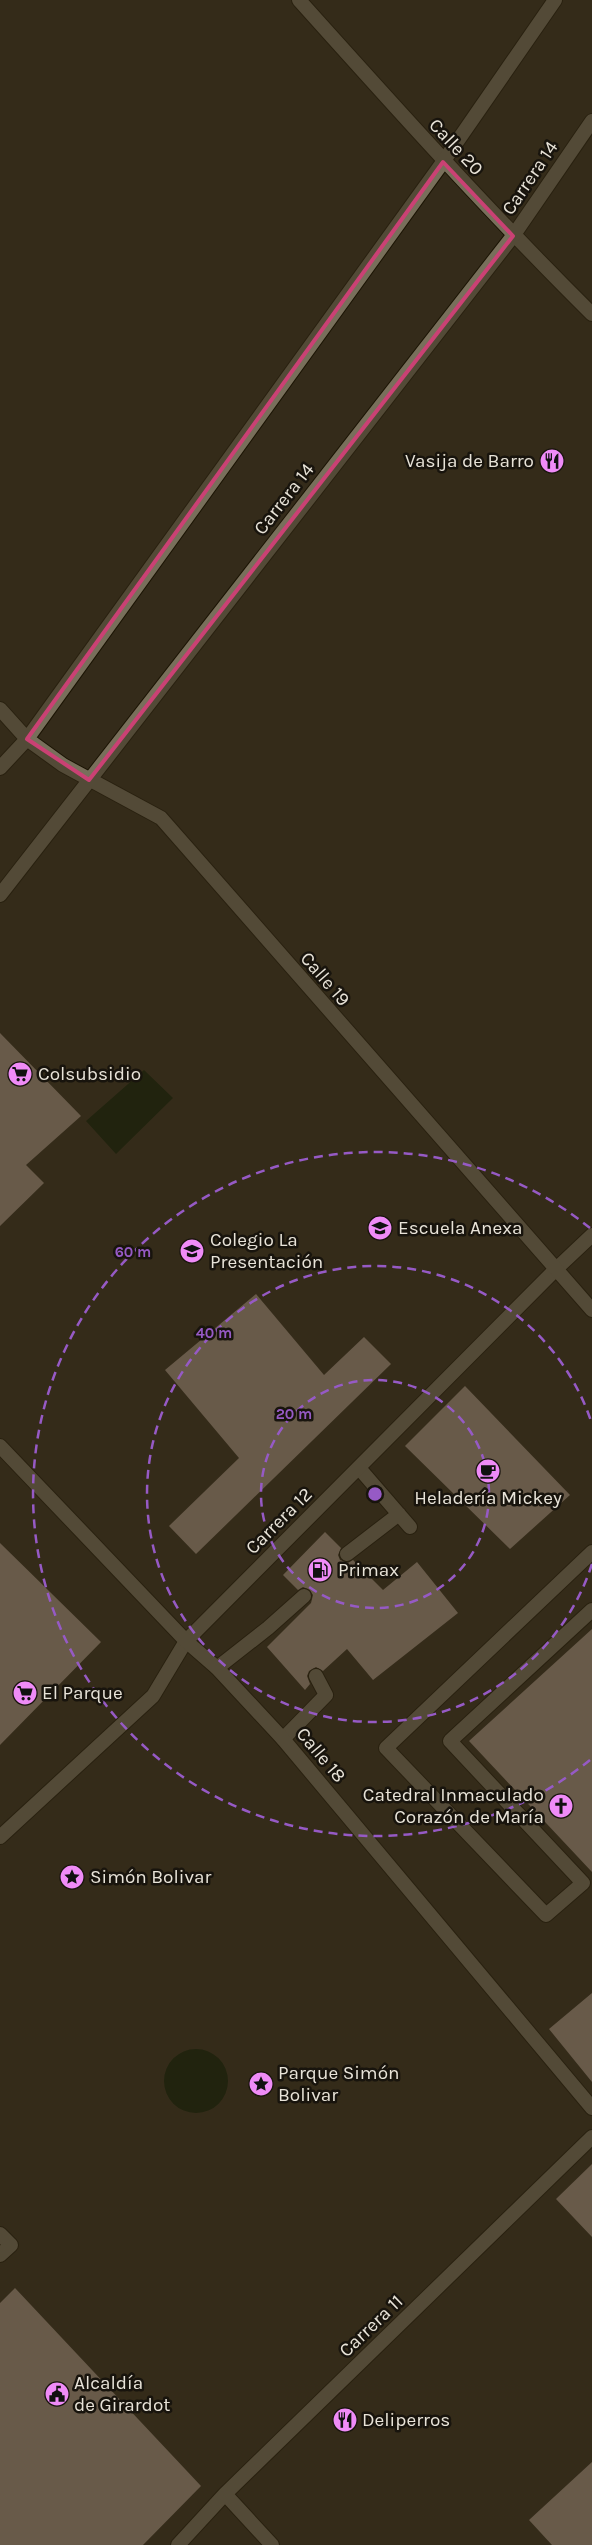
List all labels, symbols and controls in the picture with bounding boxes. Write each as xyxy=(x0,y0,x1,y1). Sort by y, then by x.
street label: Calle 20 xyxy=(424,114,488,180)
street label: Carrera 14 xyxy=(497,137,563,219)
restaurant icon: Vasija de Barro xyxy=(539,448,565,474)
place label: Vasija de Barro xyxy=(405,450,534,472)
street label: Carrera 14 xyxy=(249,459,319,539)
street label: Calle 19 xyxy=(296,948,354,1010)
supermarket icon: Colsubsidio xyxy=(7,1061,33,1087)
place label: Colsubsidio xyxy=(38,1063,141,1085)
school or university icon: Escuela Anexa xyxy=(367,1215,393,1241)
place label: Escuela Anexa xyxy=(398,1217,522,1239)
place label: Colegio La Presentación xyxy=(210,1229,323,1273)
school or university icon: Colegio La Presentación xyxy=(179,1238,205,1264)
text: 60 m xyxy=(115,1243,151,1261)
text: 40 m xyxy=(196,1324,232,1342)
text: 20 m xyxy=(276,1405,312,1423)
cafe icon: Heladería Mickey xyxy=(475,1458,501,1484)
street label: Carrera 12 xyxy=(241,1483,317,1559)
centre of rings xyxy=(366,1485,384,1503)
place label: Heladería Mickey xyxy=(414,1487,562,1509)
fuel station icon: Primax xyxy=(307,1557,333,1583)
place label: Primax xyxy=(338,1559,399,1581)
supermarket icon: El Parque xyxy=(12,1680,38,1706)
place label: El Parque xyxy=(42,1682,123,1704)
street label: Calle 18 xyxy=(292,1723,350,1787)
place label: Catedral Inmaculado Corazón de María xyxy=(363,1784,544,1828)
church icon: Catedral Inmaculado Corazón de María xyxy=(548,1793,574,1819)
place icon: Simón Bolivar xyxy=(59,1864,85,1890)
place label: Simón Bolivar xyxy=(90,1866,211,1888)
place label: Parque Simón Bolivar xyxy=(278,2062,400,2106)
place icon: Parque Simón Bolivar xyxy=(248,2071,274,2097)
street label: Carrera 11 xyxy=(335,2290,407,2362)
place label: Alcaldía de Girardot xyxy=(74,2372,170,2416)
public building icon: Alcaldía de Girardot xyxy=(44,2381,70,2407)
restaurant icon: Deliperros xyxy=(332,2407,358,2433)
place label: Deliperros xyxy=(362,2409,450,2431)

